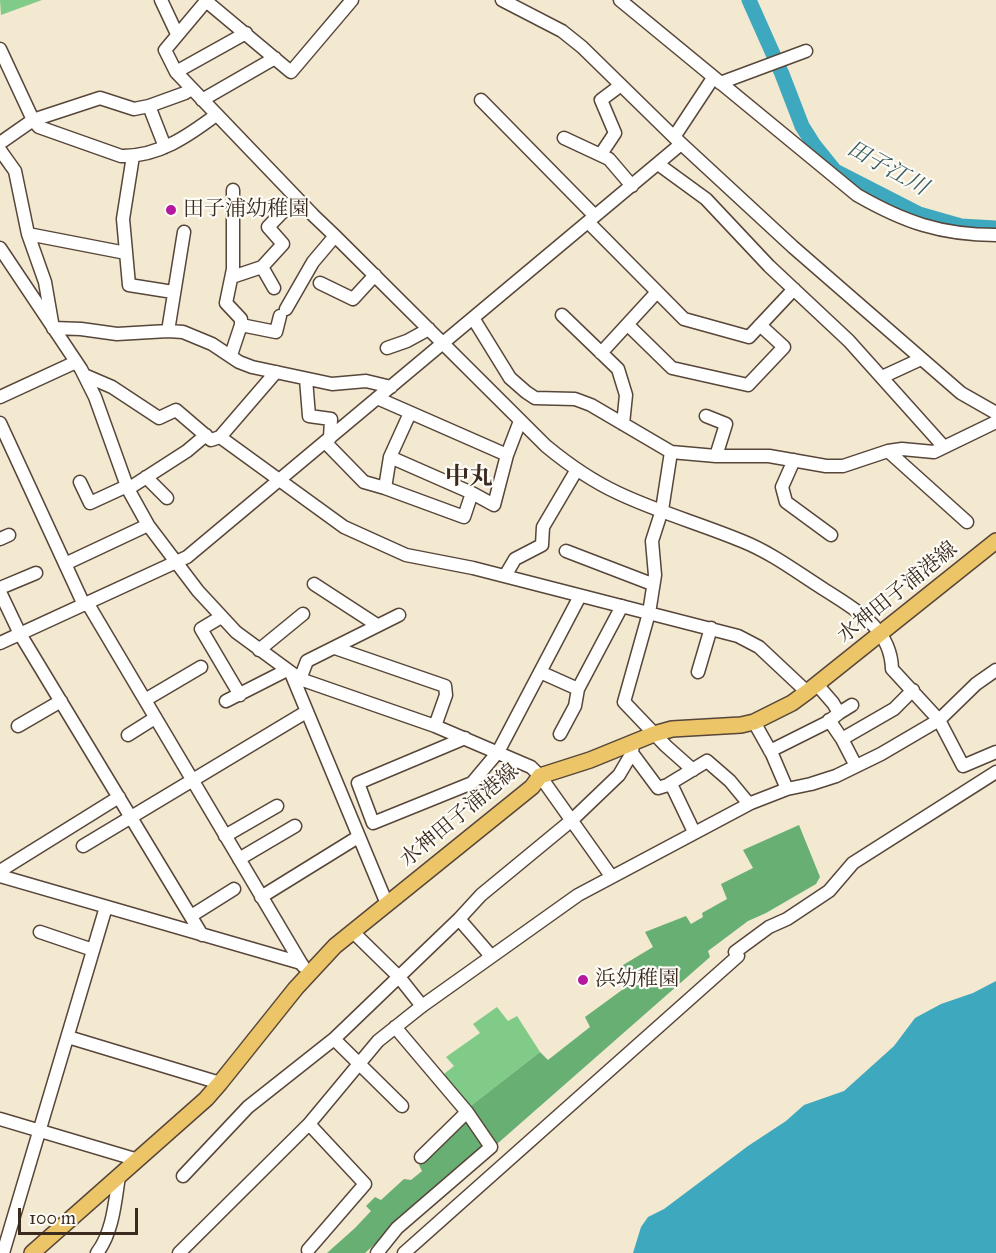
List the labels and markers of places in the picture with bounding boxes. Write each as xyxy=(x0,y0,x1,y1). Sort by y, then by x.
place label: 田子浦幼稚園 xyxy=(183,197,309,223)
marker: 田子浦幼稚園 xyxy=(164,203,178,217)
place label: 浜幼稚園 xyxy=(595,967,679,993)
marker: 浜幼稚園 xyxy=(576,973,590,987)

